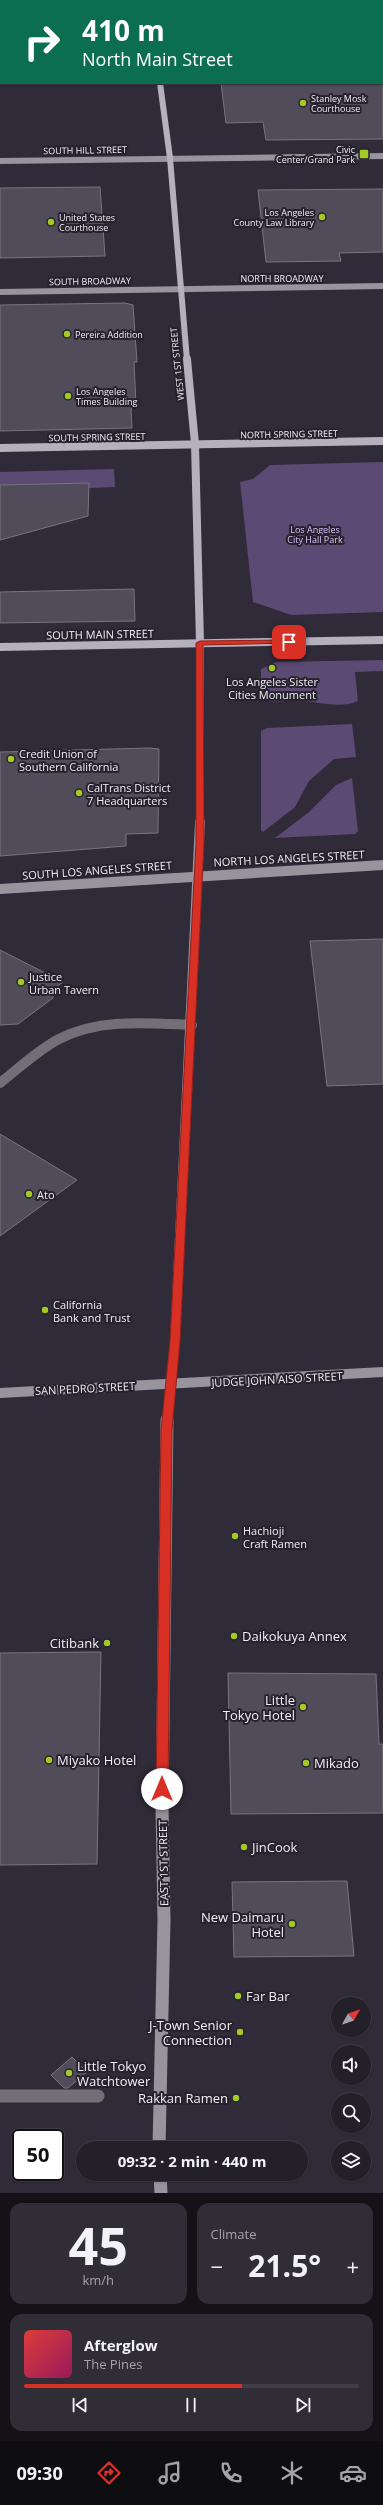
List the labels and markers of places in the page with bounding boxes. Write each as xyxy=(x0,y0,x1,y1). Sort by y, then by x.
place label: Stanley Mosk Courthouse xyxy=(311,92,367,115)
marker: Stanley Mosk Courthouse xyxy=(298,98,308,108)
place label: Civic Center/Grand Park xyxy=(276,143,356,166)
marker: Civic Center/Grand Park xyxy=(358,148,370,160)
place label: Los Angeles County Law Library xyxy=(233,206,314,229)
place label: United States Courthouse xyxy=(59,211,115,234)
marker: Los Angeles County Law Library xyxy=(317,212,327,222)
marker: United States Courthouse xyxy=(46,217,56,227)
place label: Pereira Addition xyxy=(75,328,143,341)
marker: Pereira Addition xyxy=(62,329,72,339)
place label: Los Angeles Times Building xyxy=(76,385,137,408)
marker: Los Angeles Times Building xyxy=(63,391,73,401)
pin xyxy=(272,625,306,659)
marker: Los Angeles Sister Cities Monument xyxy=(267,663,277,673)
place label: Los Angeles Sister Cities Monument xyxy=(226,674,319,702)
place label: Credit Union of Southern California xyxy=(19,746,118,774)
marker: Credit Union of Southern California xyxy=(6,754,16,764)
place label: CalTrans District 7 Headquarters xyxy=(87,780,171,808)
marker: CalTrans District 7 Headquarters xyxy=(74,788,84,798)
place label: Justice Urban Tavern xyxy=(28,969,99,997)
marker: Justice Urban Tavern xyxy=(16,977,26,987)
place label: Ato xyxy=(37,1187,55,1202)
marker: Ato xyxy=(24,1189,34,1199)
place label: California Bank and Trust xyxy=(53,1297,131,1325)
marker: California Bank and Trust xyxy=(40,1305,50,1315)
place label: Hachioji Craft Ramen xyxy=(243,1523,307,1551)
marker: Hachioji Craft Ramen xyxy=(230,1531,240,1541)
place label: Daikokuya Annex xyxy=(242,1627,347,1645)
marker: Daikokuya Annex xyxy=(229,1631,239,1641)
place label: Citibank xyxy=(50,1634,99,1652)
marker: Citibank xyxy=(102,1638,112,1648)
place label: Little Tokyo Hotel xyxy=(223,1691,295,1724)
marker: Little Tokyo Hotel xyxy=(298,1702,308,1712)
place label: Miyako Hotel xyxy=(57,1751,136,1769)
place label: Mikado xyxy=(314,1754,359,1772)
marker: Miyako Hotel xyxy=(44,1755,54,1765)
marker: Mikado xyxy=(301,1758,311,1768)
place label: JinCook xyxy=(250,1838,298,1856)
marker: JinCook xyxy=(239,1842,249,1852)
place label: New Daimaru Hotel xyxy=(201,1908,284,1941)
marker: New Daimaru Hotel xyxy=(287,1919,297,1929)
place label: Far Bar xyxy=(246,1987,290,2005)
marker: Far Bar xyxy=(233,1991,243,2001)
place label: J-Town Senior Connection xyxy=(147,2016,233,2049)
marker: J-Town Senior Connection xyxy=(235,2027,245,2037)
place label: Little Tokyo Watchtower xyxy=(77,2057,151,2090)
marker: Little Tokyo Watchtower xyxy=(64,2068,74,2078)
place label: Rakkan Ramen xyxy=(138,2089,228,2107)
marker: Rakkan Ramen xyxy=(231,2093,241,2103)

